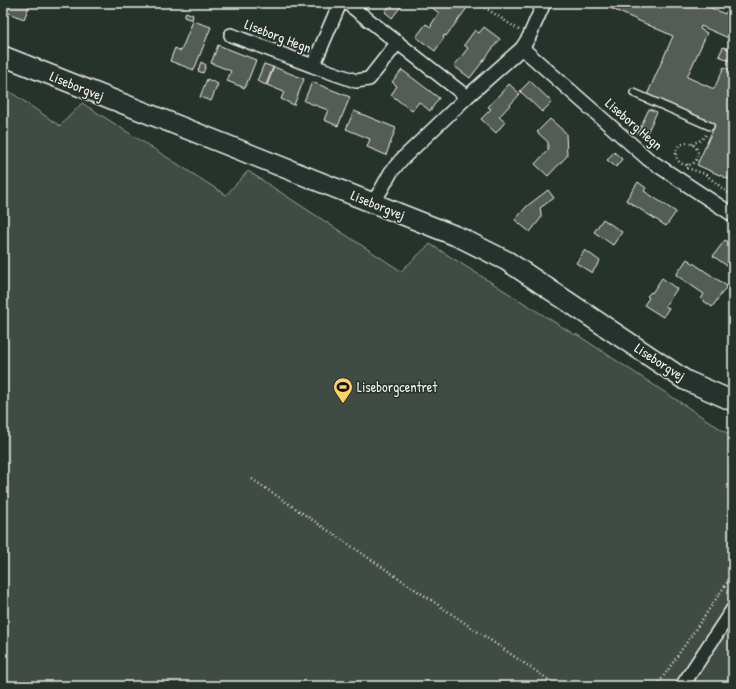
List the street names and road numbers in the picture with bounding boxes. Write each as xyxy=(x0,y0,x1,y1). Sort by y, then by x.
street label: Liseborg Hegn xyxy=(242,14,314,58)
street label: Liseborgvej xyxy=(47,66,107,106)
street label: Liseborg Hegn xyxy=(601,93,667,155)
street label: Liseborgvej xyxy=(348,185,408,225)
street label: Liseborgvej xyxy=(631,338,689,386)

